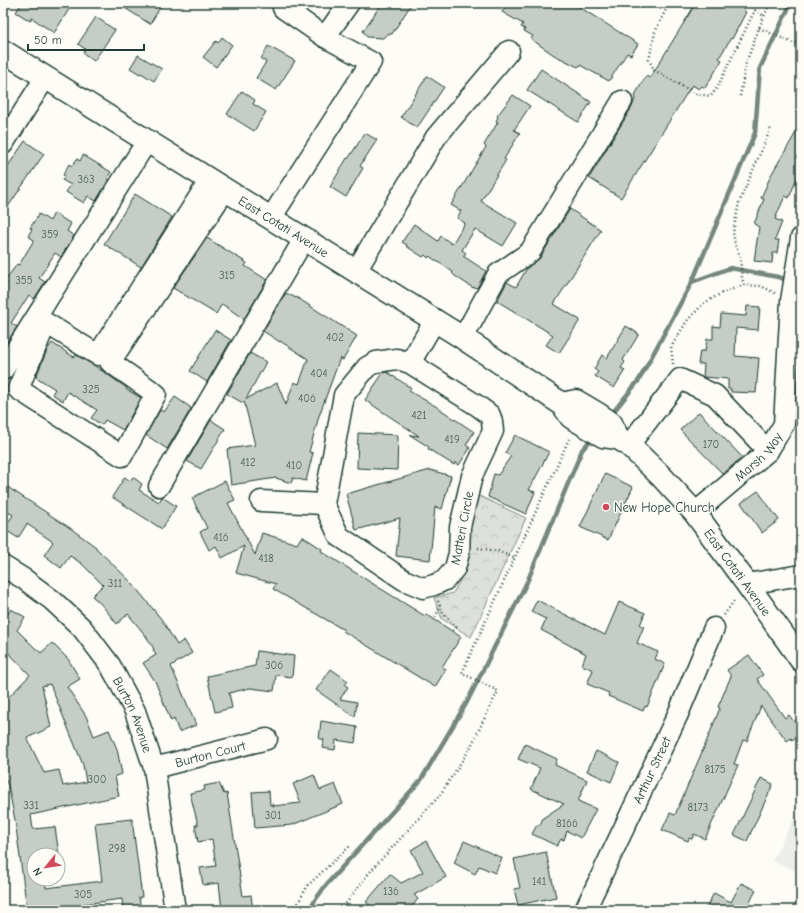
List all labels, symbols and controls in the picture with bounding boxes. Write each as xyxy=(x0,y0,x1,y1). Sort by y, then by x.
scale bar xyxy=(28,26,144,52)
text: 50 m xyxy=(34,33,62,47)
house number: 363 xyxy=(77,173,95,186)
street label: East Cotati Avenue xyxy=(236,192,332,260)
house number: 359 xyxy=(41,228,59,241)
house number: 315 xyxy=(219,269,235,282)
house number: 355 xyxy=(15,274,33,287)
house number: 402 xyxy=(326,331,344,344)
house number: 404 xyxy=(310,367,328,380)
house number: 325 xyxy=(82,383,100,396)
house number: 406 xyxy=(298,392,316,405)
house number: 421 xyxy=(411,409,427,422)
street label: Marsh Way xyxy=(731,429,785,484)
house number: 419 xyxy=(444,433,460,446)
house number: 170 xyxy=(703,438,719,451)
house number: 412 xyxy=(240,456,256,469)
house number: 410 xyxy=(286,459,302,472)
street label: Matteri Circle xyxy=(447,489,477,566)
place label: New Hope Church xyxy=(614,500,715,515)
marker: New Hope Church xyxy=(601,502,611,512)
street label: East Cotati Avenue xyxy=(701,526,775,619)
house number: 416 xyxy=(213,531,229,544)
house number: 418 xyxy=(258,552,274,565)
house number: 311 xyxy=(108,577,122,590)
house number: 306 xyxy=(265,659,283,672)
street label: Burton Avenue xyxy=(110,674,156,755)
street label: Arthur Street xyxy=(629,733,674,806)
street label: Burton Court xyxy=(173,737,248,770)
house number: 8175 xyxy=(704,763,726,776)
house number: 300 xyxy=(88,773,106,786)
house number: 331 xyxy=(23,799,39,812)
house number: 8173 xyxy=(688,801,708,814)
house number: 301 xyxy=(265,809,281,822)
house number: 8166 xyxy=(556,817,578,830)
house number: 298 xyxy=(108,842,126,855)
north arrow xyxy=(26,847,66,887)
text: N xyxy=(30,865,45,878)
house number: 141 xyxy=(532,875,546,888)
house number: 136 xyxy=(383,885,399,898)
house number: 305 xyxy=(74,888,92,901)

